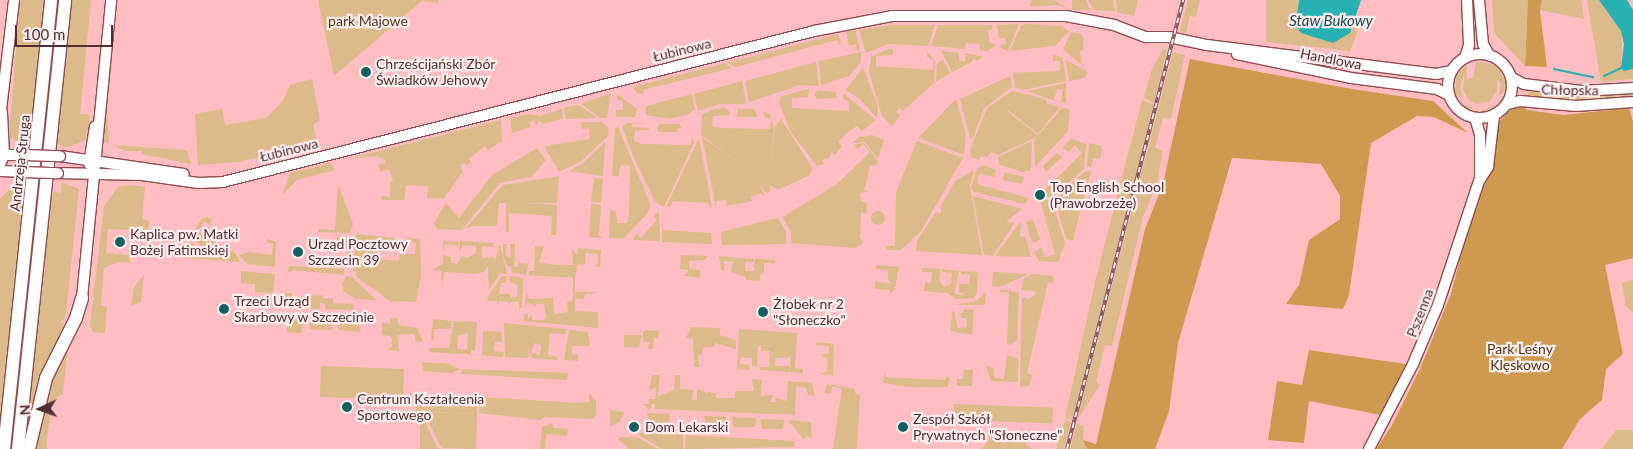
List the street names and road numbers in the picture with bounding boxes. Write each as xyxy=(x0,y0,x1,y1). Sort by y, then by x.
street label: Łubinowa xyxy=(651,35,713,65)
street label: Handlowa xyxy=(1299,45,1363,73)
street label: Chłopska xyxy=(1541,81,1599,99)
street label: Andrzeja Struga xyxy=(7,114,33,212)
street label: Łubinowa xyxy=(258,135,320,165)
street label: Pszenna xyxy=(1403,286,1437,340)

